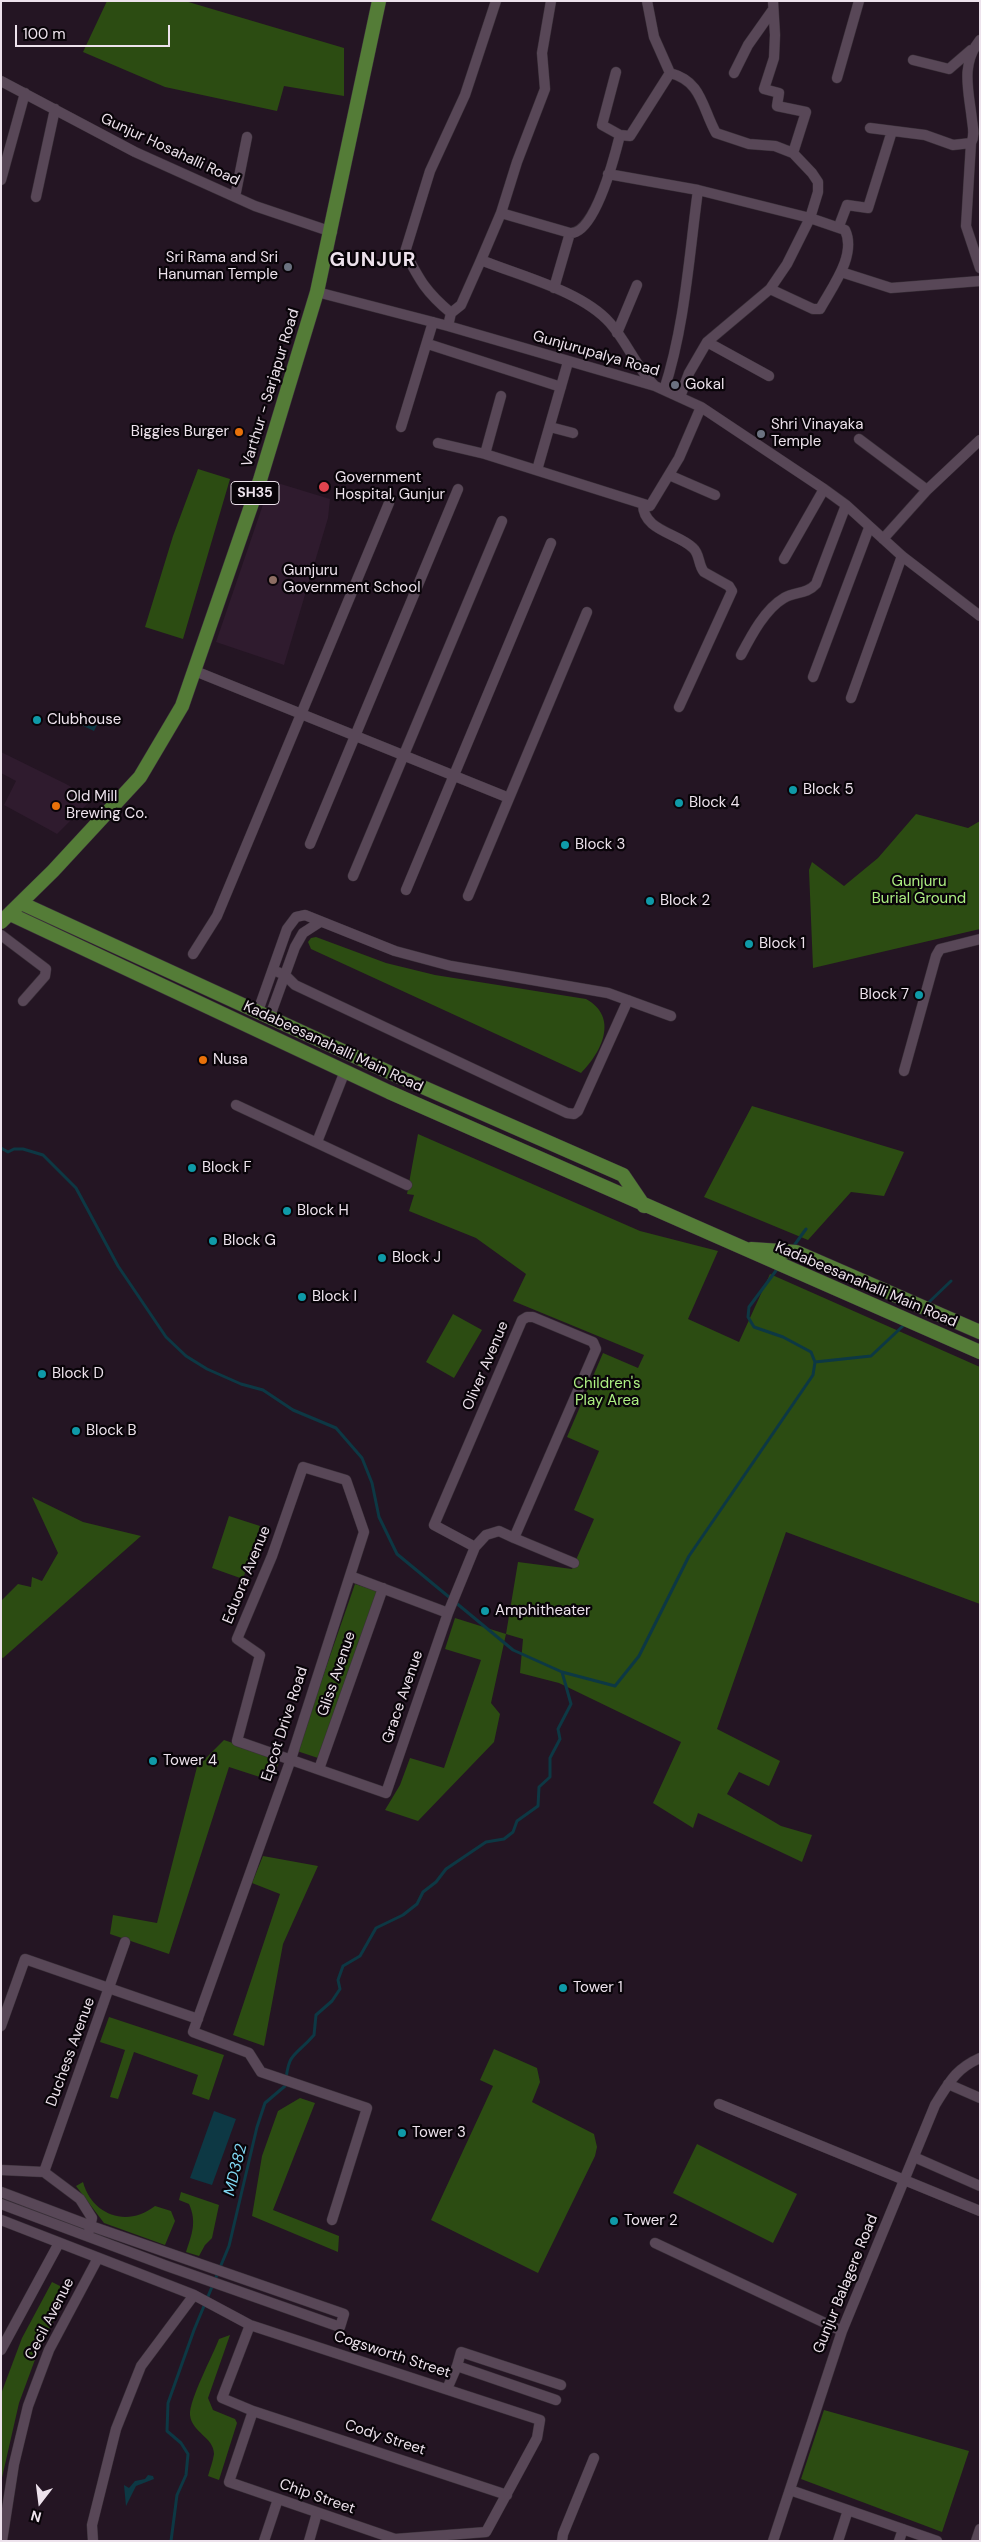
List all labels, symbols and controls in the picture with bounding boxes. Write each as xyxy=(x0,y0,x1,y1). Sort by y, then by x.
scale bar xyxy=(18,15,172,47)
text: 100 m xyxy=(23,24,66,44)
street label: Gunjur Hosahalli Road xyxy=(98,110,242,190)
place label: Sri Rama and Sri Hanuman Temple xyxy=(158,249,278,284)
district label: GUNJUR xyxy=(329,249,417,273)
marker: Sri Rama and Sri Hanuman Temple xyxy=(282,261,294,273)
street label: Varthur - Sarjapur Road xyxy=(238,307,304,469)
street label: Gunjurupalya Road xyxy=(531,327,661,381)
place label: Gokal xyxy=(685,376,724,394)
marker: Gokal xyxy=(669,379,681,391)
place label: Shri Vinayaka Temple xyxy=(771,416,863,451)
place label: Biggies Burger xyxy=(131,423,229,441)
marker: Biggies Burger xyxy=(233,426,245,438)
marker: Shri Vinayaka Temple xyxy=(755,428,767,440)
place label: Government Hospital, Gunjur xyxy=(335,469,445,504)
marker: Government Hospital, Gunjur xyxy=(317,480,331,494)
road number: SH35 xyxy=(231,482,279,504)
place label: Gunjuru Government School xyxy=(283,562,421,597)
marker: Gunjuru Government School xyxy=(267,574,279,586)
place label: Clubhouse xyxy=(47,711,121,729)
marker: Clubhouse xyxy=(31,714,43,726)
place label: Block 5 xyxy=(803,781,854,799)
marker: Block 5 xyxy=(787,784,799,796)
place label: Old Mill Brewing Co. xyxy=(66,788,147,823)
place label: Block 4 xyxy=(689,794,740,812)
marker: Block 4 xyxy=(673,797,685,809)
marker: Old Mill Brewing Co. xyxy=(50,800,62,812)
place label: Block 3 xyxy=(575,836,625,854)
marker: Block 3 xyxy=(559,839,571,851)
park label: Gunjuru Burial Ground xyxy=(872,873,966,908)
place label: Block 2 xyxy=(660,892,710,910)
marker: Block 2 xyxy=(644,895,656,907)
place label: Block 1 xyxy=(759,935,805,953)
marker: Block 1 xyxy=(743,938,755,950)
place label: Block 7 xyxy=(860,986,909,1004)
marker: Block 7 xyxy=(913,989,925,1001)
street label: Kadabeesanahalli Main Road xyxy=(240,997,426,1097)
place label: Nusa xyxy=(213,1051,248,1069)
marker: Nusa xyxy=(197,1054,209,1066)
place label: Block F xyxy=(202,1159,251,1177)
marker: Block F xyxy=(186,1162,198,1174)
place label: Block H xyxy=(297,1202,349,1220)
marker: Block H xyxy=(281,1205,293,1217)
place label: Block G xyxy=(223,1232,276,1250)
marker: Block G xyxy=(207,1235,219,1247)
street label: Kadabeesanahalli Main Road xyxy=(772,1238,960,1332)
place label: Block J xyxy=(392,1249,441,1267)
marker: Block J xyxy=(376,1252,388,1264)
place label: Block I xyxy=(312,1288,357,1306)
marker: Block I xyxy=(296,1291,308,1303)
street label: Oliver Avenue xyxy=(459,1319,513,1413)
place label: Block D xyxy=(52,1365,104,1383)
marker: Block D xyxy=(36,1368,48,1380)
park label: Children's Play Area xyxy=(573,1375,641,1410)
place label: Block B xyxy=(86,1422,136,1440)
marker: Block B xyxy=(70,1425,82,1437)
street label: Eduora Avenue xyxy=(219,1523,275,1627)
place label: Amphitheater xyxy=(495,1602,591,1620)
marker: Amphitheater xyxy=(479,1605,491,1617)
street label: Gliss Avenue xyxy=(314,1629,360,1719)
street label: Grace Avenue xyxy=(379,1648,427,1746)
street label: Epcot Drive Road xyxy=(258,1664,312,1784)
place label: Tower 4 xyxy=(163,1752,217,1770)
marker: Tower 4 xyxy=(147,1755,159,1767)
place label: Tower 1 xyxy=(573,1979,623,1997)
marker: Tower 1 xyxy=(557,1982,569,1994)
street label: Duchess Avenue xyxy=(43,1995,99,2109)
place label: Tower 3 xyxy=(412,2124,466,2142)
marker: Tower 3 xyxy=(396,2127,408,2139)
water label: MD382 xyxy=(220,2142,252,2198)
place label: Tower 2 xyxy=(624,2212,678,2230)
street label: Gunjur Balagere Road xyxy=(810,2212,882,2356)
marker: Tower 2 xyxy=(608,2215,620,2227)
street label: Cecil Avenue xyxy=(22,2275,78,2363)
street label: Cogsworth Street xyxy=(331,2328,453,2382)
street label: Cody Street xyxy=(342,2416,428,2460)
street label: Chip Street xyxy=(277,2476,357,2518)
north arrow xyxy=(15,2477,65,2527)
text: N xyxy=(29,2506,43,2527)

